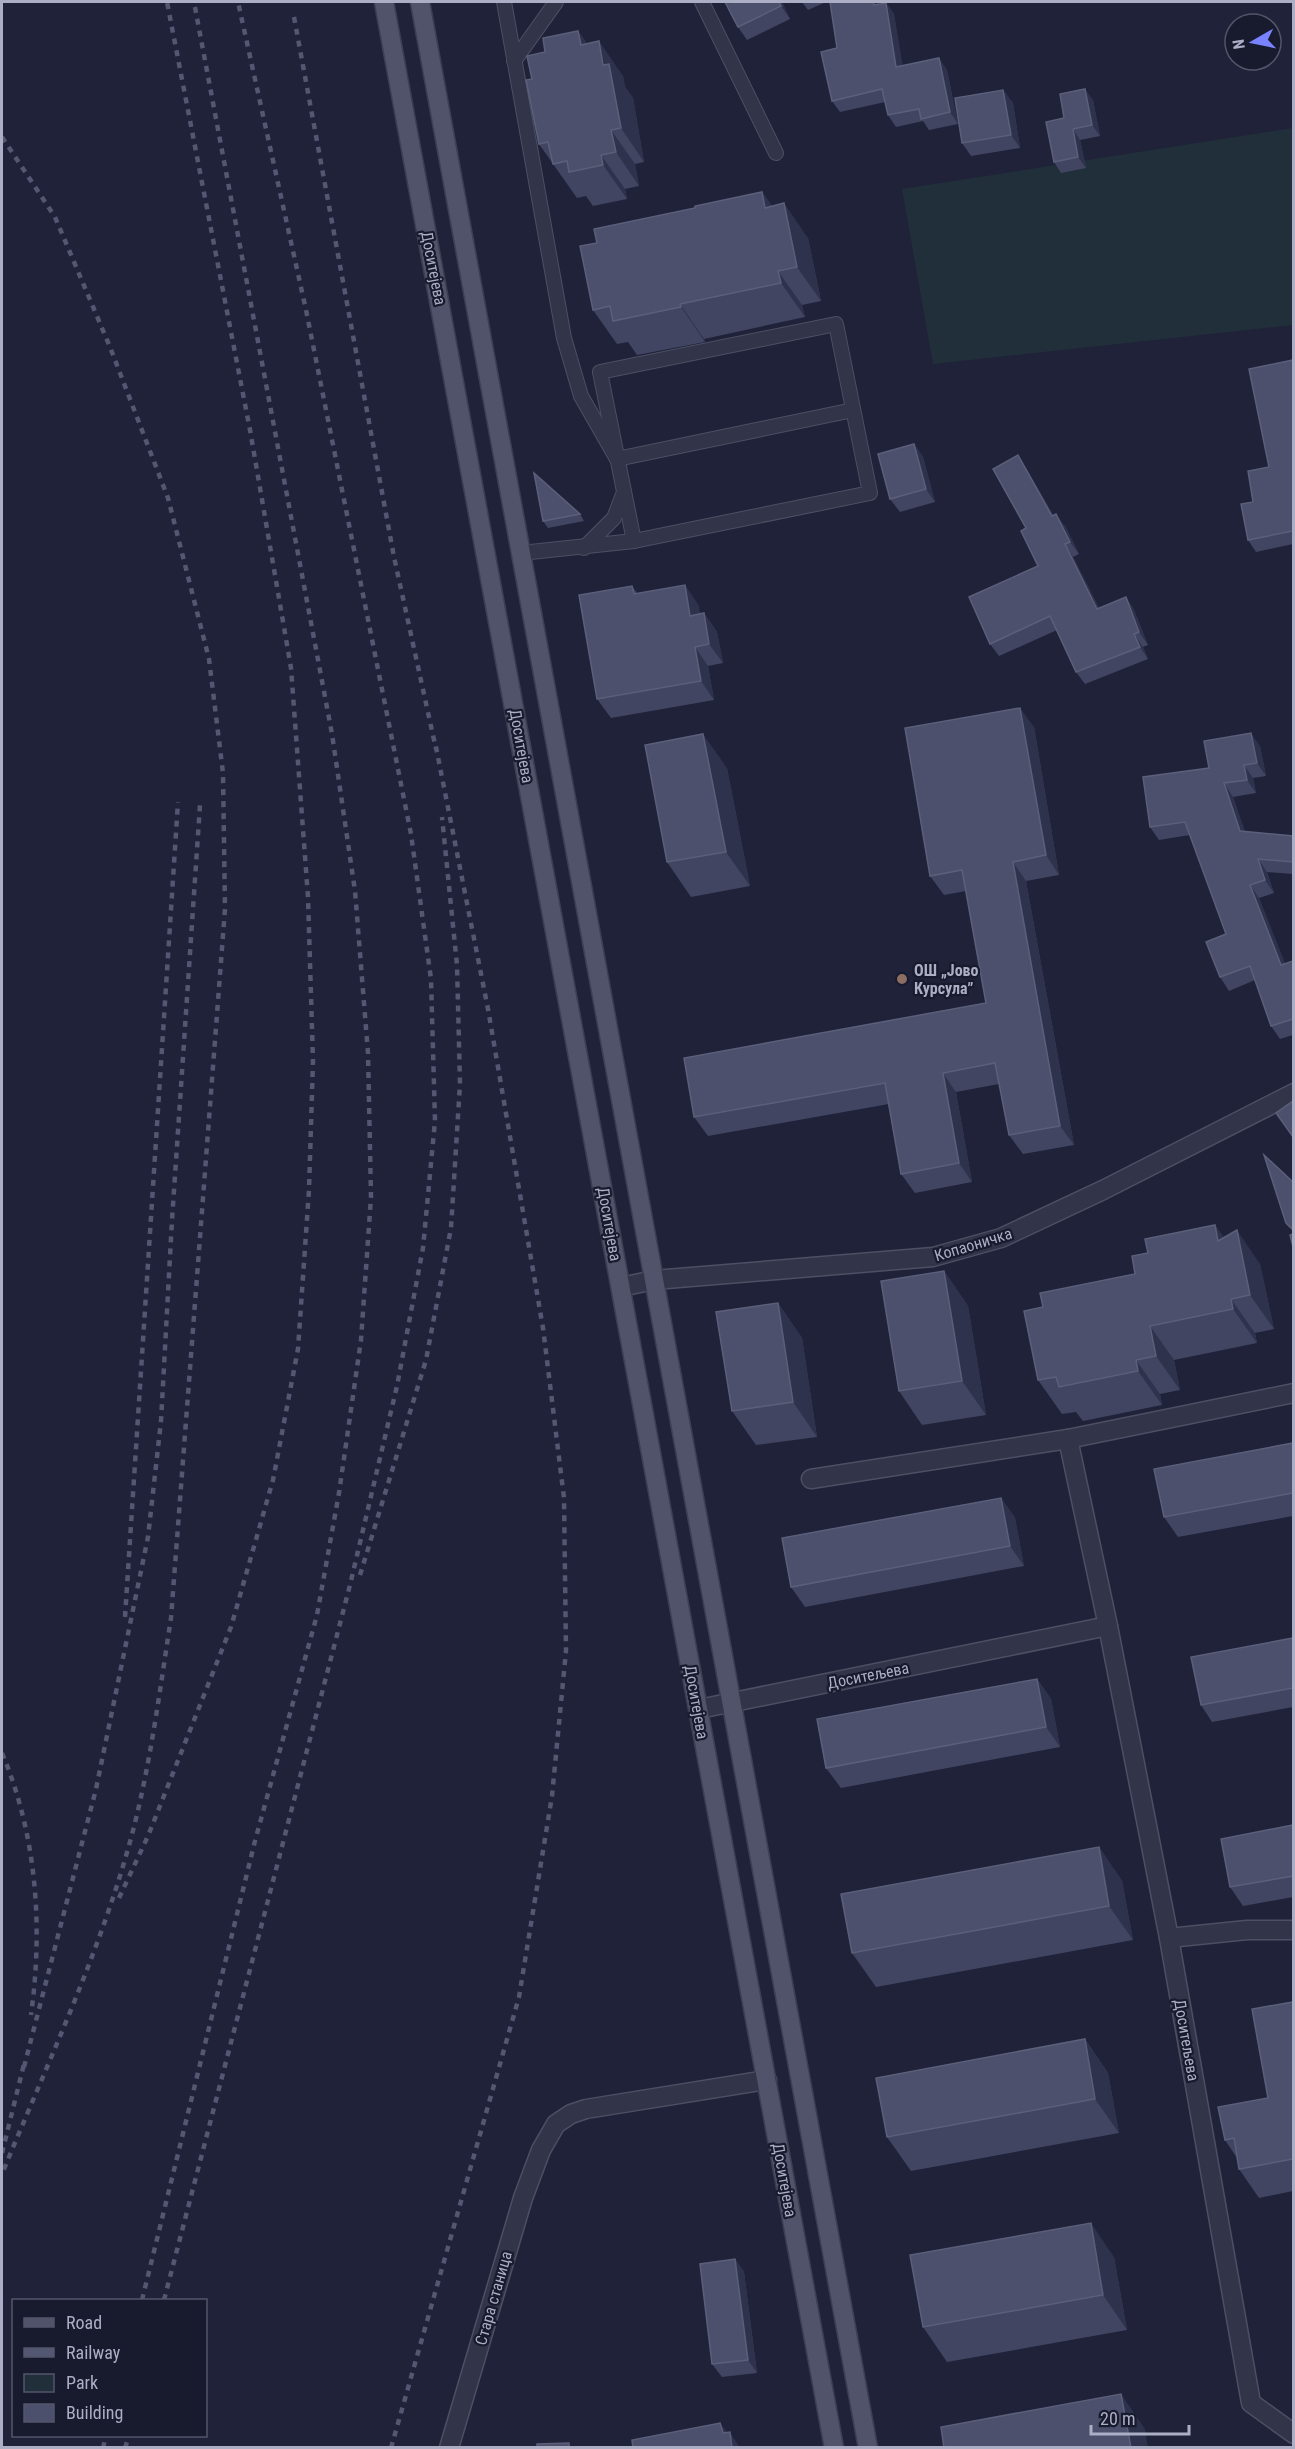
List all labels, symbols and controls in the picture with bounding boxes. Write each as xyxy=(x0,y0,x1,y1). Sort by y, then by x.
north arrow xyxy=(1223,12,1283,72)
text: N xyxy=(1229,38,1249,51)
street label: Доситејева xyxy=(417,230,450,307)
street label: Доситејева xyxy=(506,708,537,784)
place label: ОШ „Јово Курсула” xyxy=(914,961,979,998)
marker: ОШ „Јово Курсула” xyxy=(895,972,909,986)
street label: Доситејева xyxy=(594,1186,625,1262)
street label: Копаоничка xyxy=(932,1224,1014,1265)
street label: Доситељева xyxy=(826,1658,911,1693)
street label: Доситејева xyxy=(681,1664,712,1740)
street label: Доситељева xyxy=(1170,1998,1203,2082)
street label: Доситејева xyxy=(769,2142,800,2218)
street label: Стара станица xyxy=(471,2249,516,2347)
legend xyxy=(12,2299,207,2437)
text: Road xyxy=(66,2312,102,2333)
text: Railway xyxy=(66,2342,121,2363)
text: Park xyxy=(66,2372,98,2393)
scale bar xyxy=(1091,2398,1188,2436)
text: Building xyxy=(66,2402,123,2423)
text: 20 m xyxy=(1100,2408,1135,2429)

